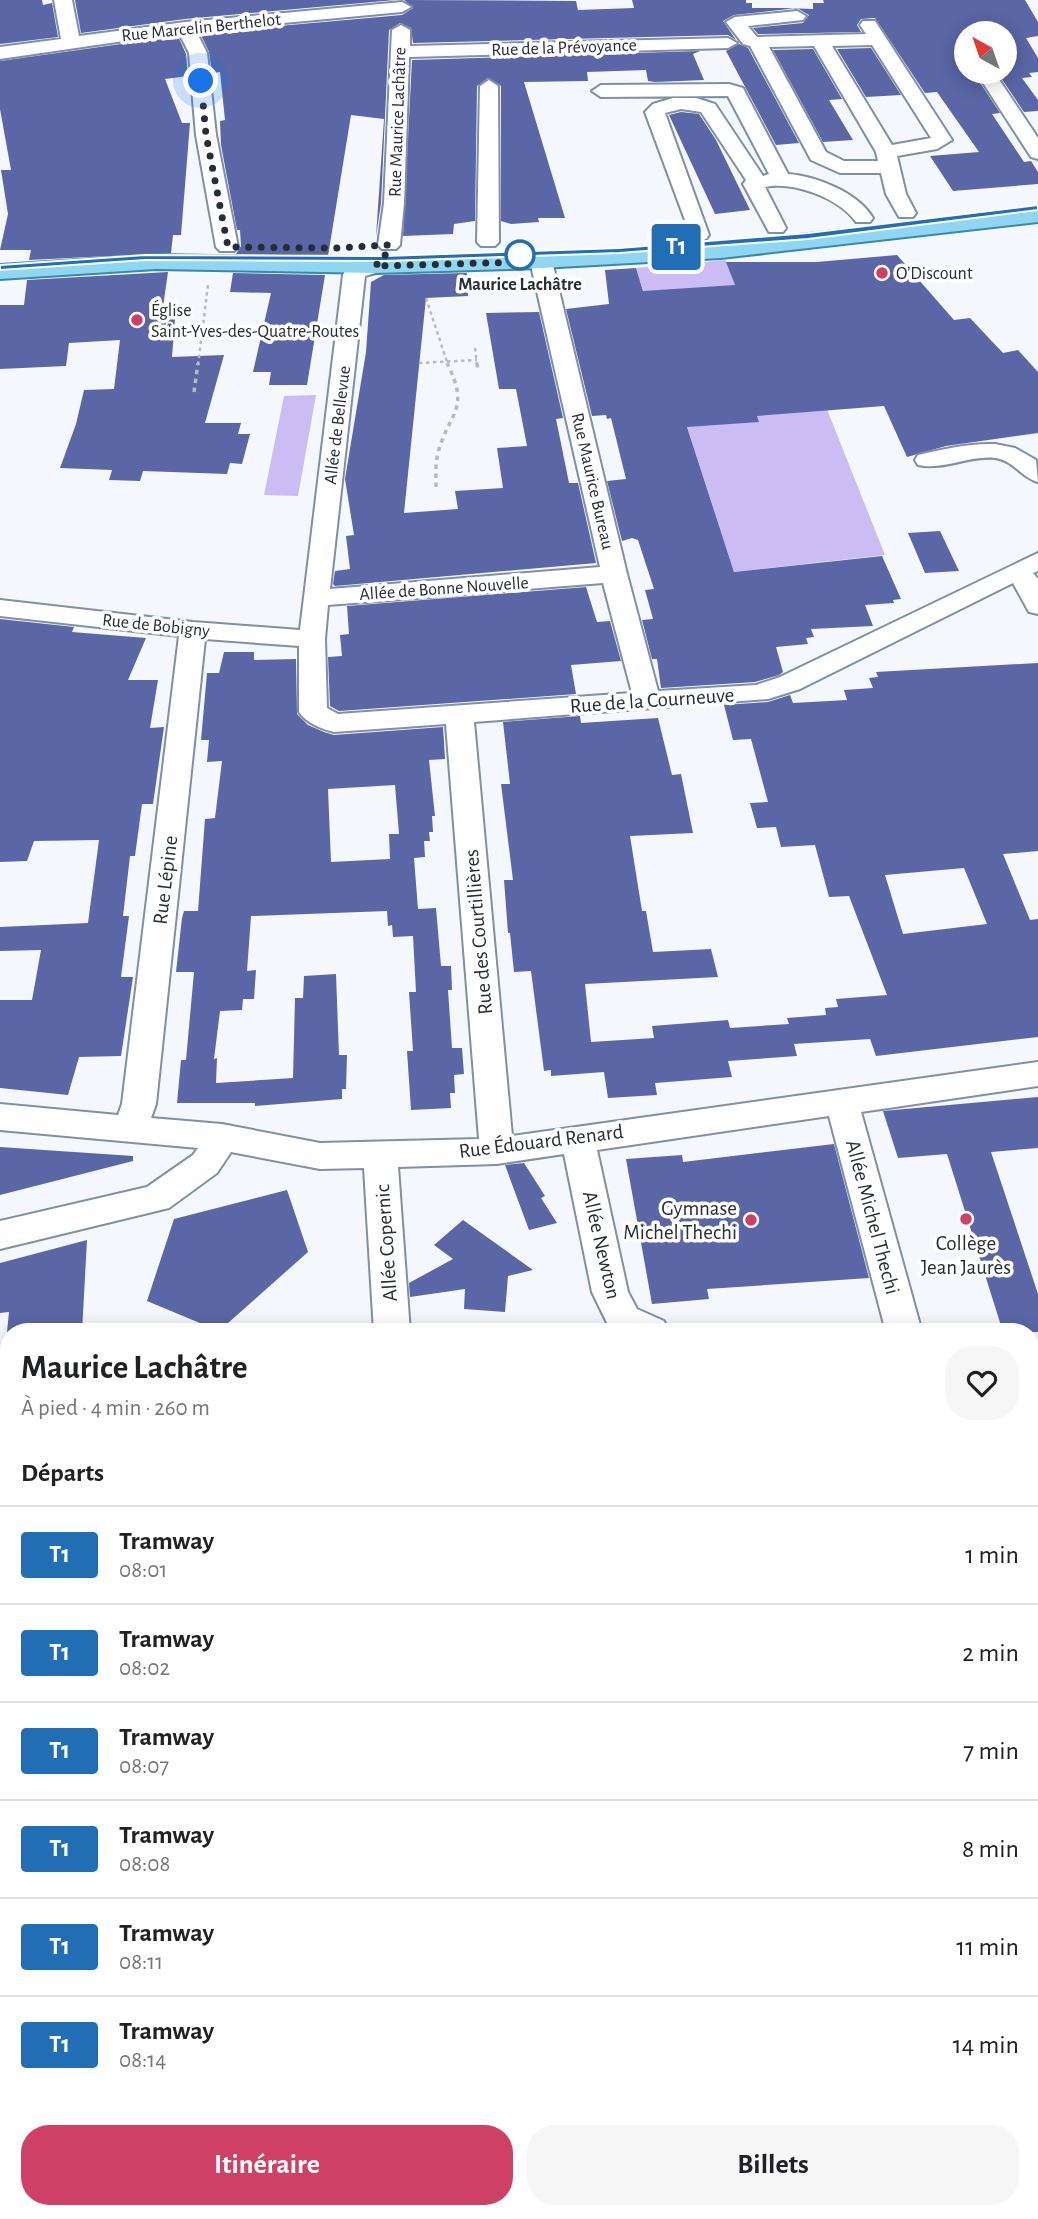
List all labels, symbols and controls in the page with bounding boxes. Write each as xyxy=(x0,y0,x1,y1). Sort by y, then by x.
street label: Rue Marcelin Berthelot xyxy=(120,11,282,45)
north arrow xyxy=(954,21,1017,84)
map controls xyxy=(954,21,1017,84)
street label: Rue de la Prévoyance xyxy=(491,36,637,60)
street label: Rue Maurice Lachâtre xyxy=(386,47,410,197)
your location xyxy=(183,63,218,98)
line badge: T1 xyxy=(644,224,708,270)
text: T1 xyxy=(666,235,686,259)
marker: Maurice Lachâtre xyxy=(505,240,535,270)
marker: O’Discount xyxy=(874,265,890,281)
place label: O’Discount xyxy=(896,265,973,283)
place label: Maurice Lachâtre xyxy=(458,276,582,294)
place label: Église Saint-Yves-des-Quatre-Routes xyxy=(151,299,359,341)
marker: Église Saint-Yves-des-Quatre-Routes xyxy=(129,312,145,328)
street label: Allée de Bellevue xyxy=(322,365,354,486)
street label: Rue Maurice Bureau xyxy=(568,411,617,551)
street label: Allée de Bonne Nouvelle xyxy=(359,574,529,604)
street label: Rue de Bobigny xyxy=(101,611,211,641)
street label: Rue de la Courneuve xyxy=(569,684,735,717)
street label: Rue Lépine xyxy=(150,834,181,926)
street label: Rue des Courtillières xyxy=(461,848,496,1016)
street label: Rue Édouard Renard xyxy=(457,1119,625,1162)
street label: Allée Michel Thechi xyxy=(842,1138,903,1297)
street label: Allée Copernic xyxy=(372,1184,401,1302)
street label: Allée Newton xyxy=(579,1189,624,1301)
place label: Gymnase Michel Thechi xyxy=(623,1198,737,1243)
marker: Collège Jean Jaurès xyxy=(958,1211,974,1227)
marker: Gymnase Michel Thechi xyxy=(743,1212,759,1228)
place label: Collège Jean Jaurès xyxy=(921,1233,1011,1278)
button: heart xyxy=(945,1346,1019,1420)
text: Maurice Lachâtre xyxy=(21,1352,248,1385)
text: À pied · 4 min · 260 m xyxy=(21,1397,210,1420)
text: Départs xyxy=(21,1460,104,1486)
text: Tramway xyxy=(119,1528,214,1554)
text: 1 min xyxy=(965,1542,1019,1568)
text: T1 xyxy=(49,1543,70,1567)
text: 08:01 xyxy=(119,1559,167,1582)
text: Tramway xyxy=(119,1626,214,1652)
text: 2 min xyxy=(962,1640,1019,1666)
text: T1 xyxy=(49,1641,70,1665)
text: 08:02 xyxy=(119,1657,170,1680)
text: Tramway xyxy=(119,1724,214,1750)
text: 7 min xyxy=(963,1738,1019,1764)
text: T1 xyxy=(49,1739,70,1763)
text: 08:07 xyxy=(119,1755,169,1778)
text: Tramway xyxy=(119,1822,214,1848)
text: 8 min xyxy=(962,1836,1019,1862)
text: T1 xyxy=(49,1837,70,1861)
text: 08:08 xyxy=(119,1853,170,1876)
text: Tramway xyxy=(119,1920,214,1946)
text: 11 min xyxy=(956,1934,1019,1960)
text: T1 xyxy=(49,1935,70,1959)
text: 08:11 xyxy=(119,1951,163,1974)
text: Tramway xyxy=(119,2018,214,2044)
text: 14 min xyxy=(953,2032,1019,2058)
text: T1 xyxy=(49,2033,70,2057)
text: 08:14 xyxy=(119,2049,166,2072)
button: Itinéraire xyxy=(21,2125,513,2205)
button: Billets xyxy=(527,2125,1019,2205)

